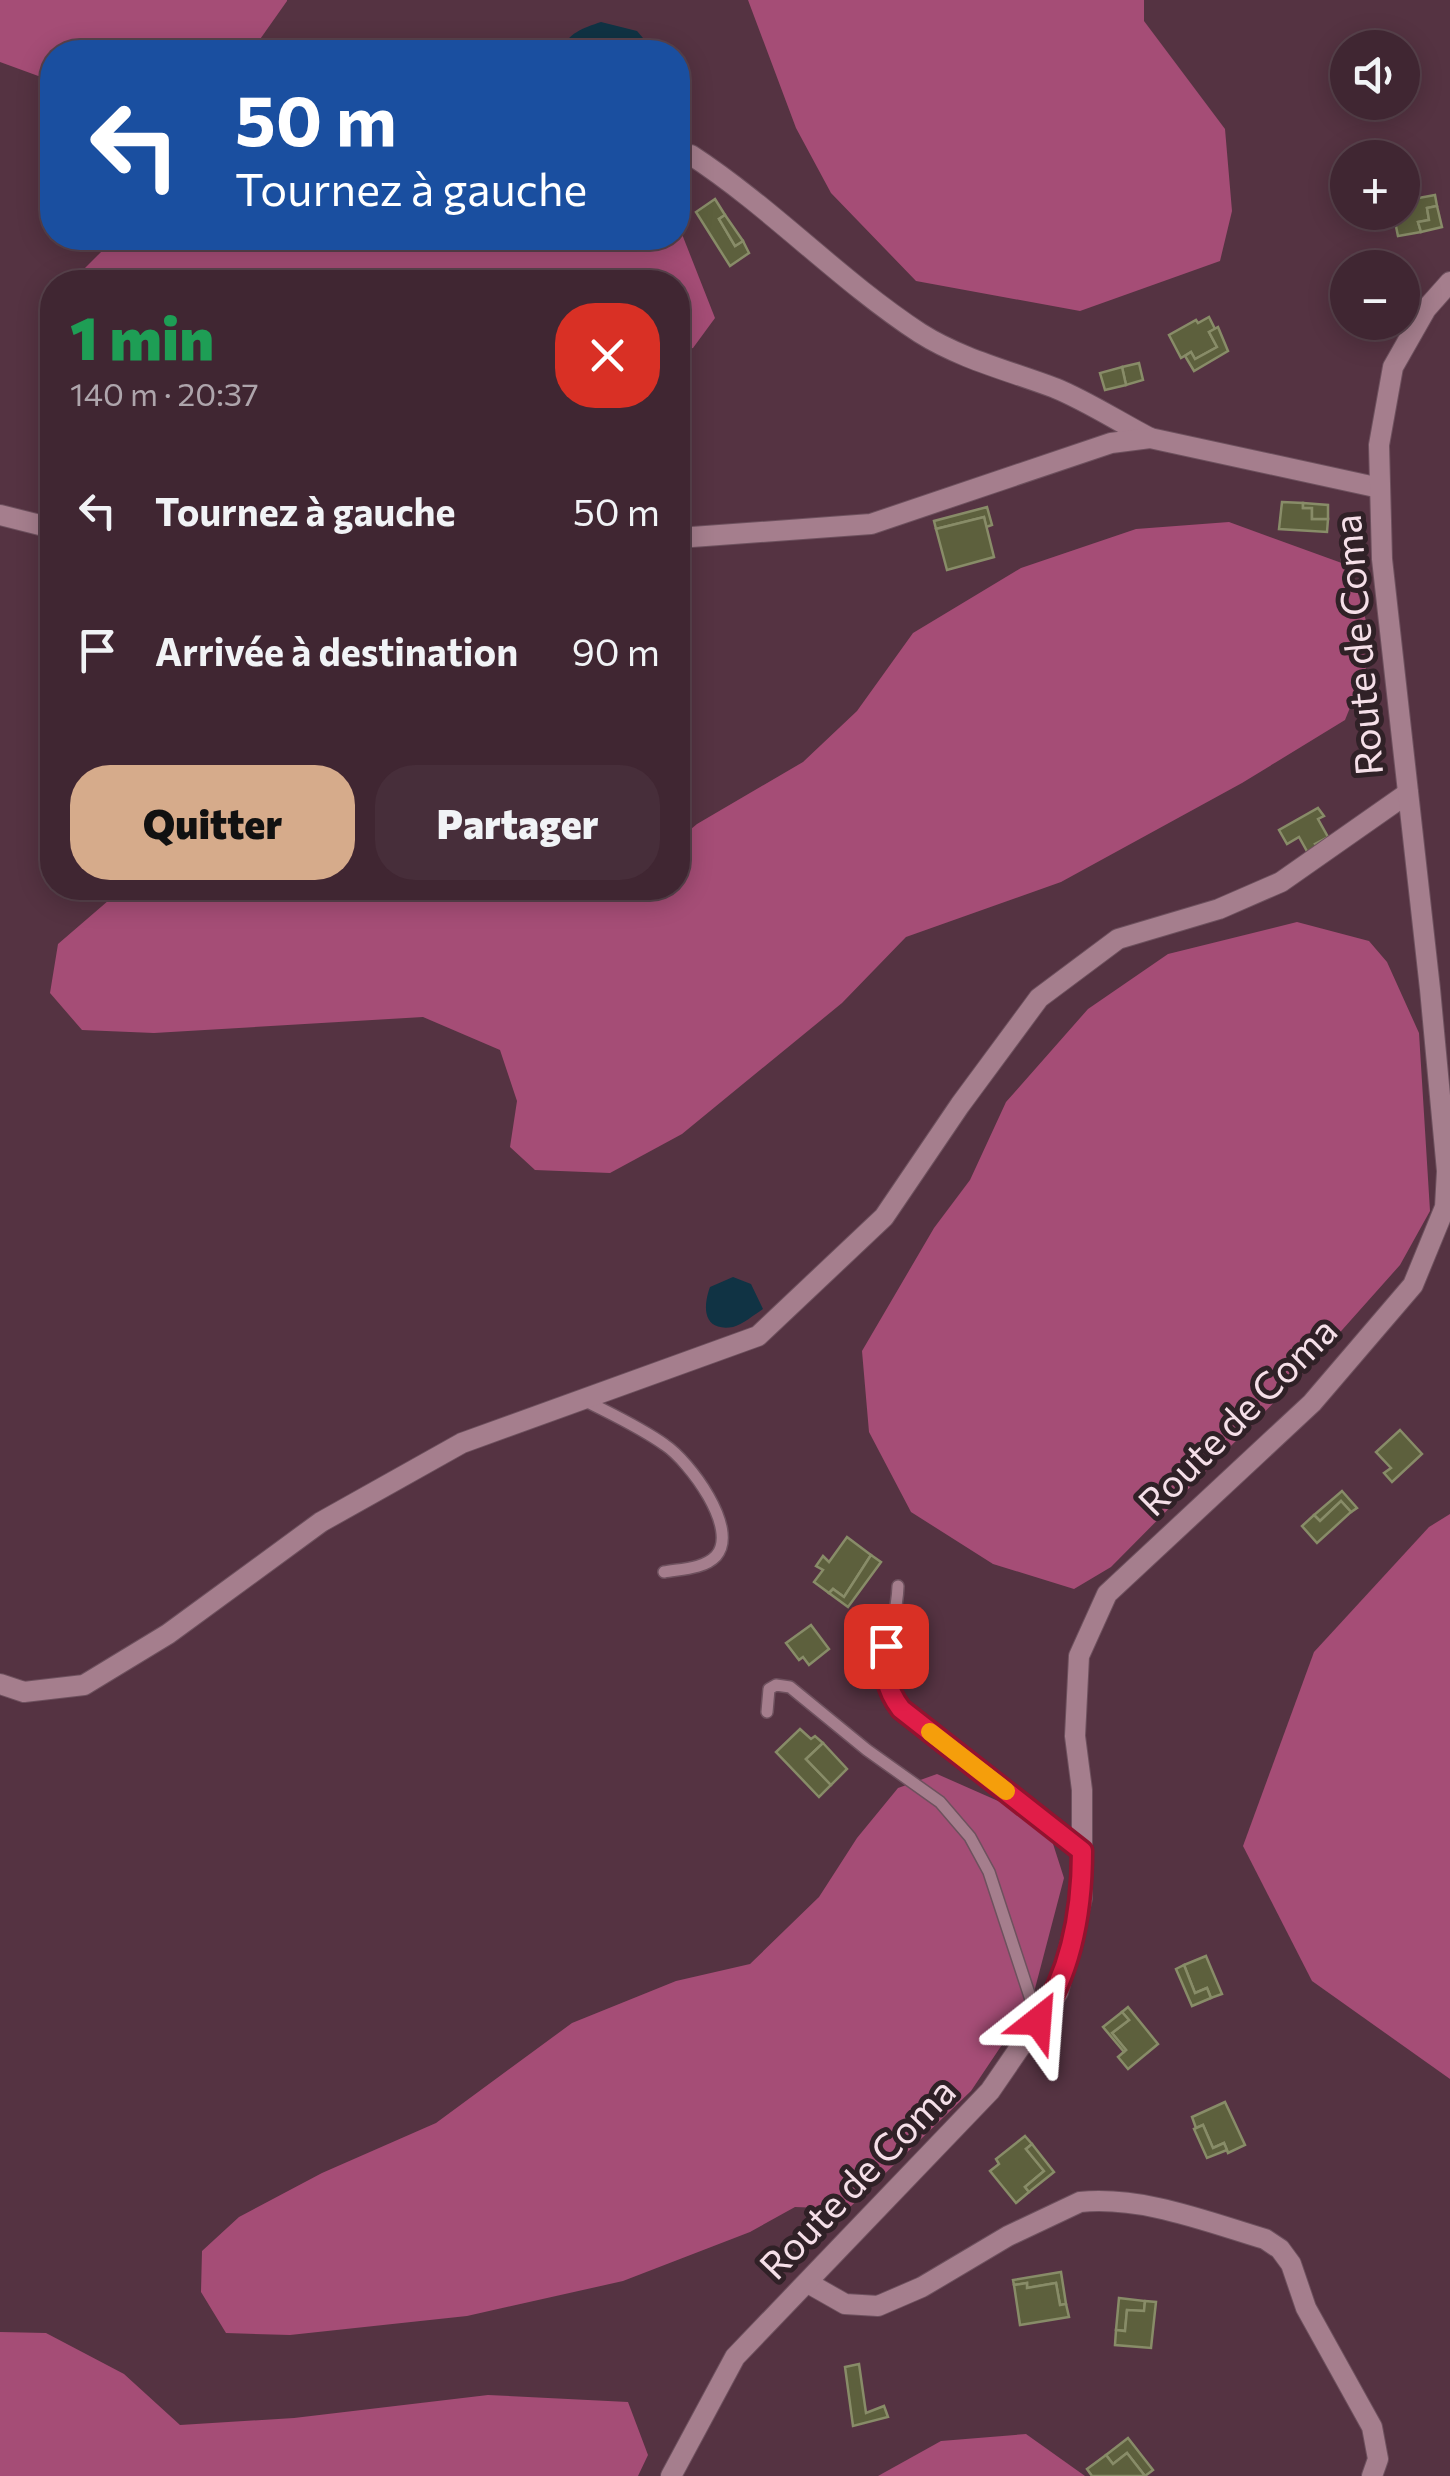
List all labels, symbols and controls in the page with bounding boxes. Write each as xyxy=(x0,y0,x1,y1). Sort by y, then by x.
map controls xyxy=(1330,30,1420,340)
button: sound xyxy=(1330,30,1420,120)
text: 50 m xyxy=(235,75,397,160)
icon: left xyxy=(70,80,200,210)
button: + xyxy=(1330,140,1420,230)
text: Tournez à gauche xyxy=(235,160,587,215)
button: − xyxy=(1330,250,1420,340)
text: 1 min xyxy=(70,299,214,372)
button: close xyxy=(555,303,660,408)
text: 140 m · 20:37 xyxy=(70,373,259,413)
icon: left xyxy=(70,483,125,538)
text: Tournez à gauche xyxy=(155,487,456,534)
text: 50 m xyxy=(573,487,660,534)
street label: Route de Coma xyxy=(1322,513,1391,778)
icon: arrive xyxy=(70,623,125,678)
text: Arrivée à destination xyxy=(155,627,518,674)
text: 90 m xyxy=(572,627,660,674)
button: Quitter xyxy=(70,765,355,880)
button: Partager xyxy=(375,765,660,880)
street label: Route de Coma xyxy=(1127,1306,1345,1524)
pin xyxy=(844,1604,929,1689)
icon: arrive xyxy=(859,1619,914,1674)
position arrow xyxy=(986,1969,1090,2073)
street label: Route de Coma xyxy=(748,2067,964,2288)

